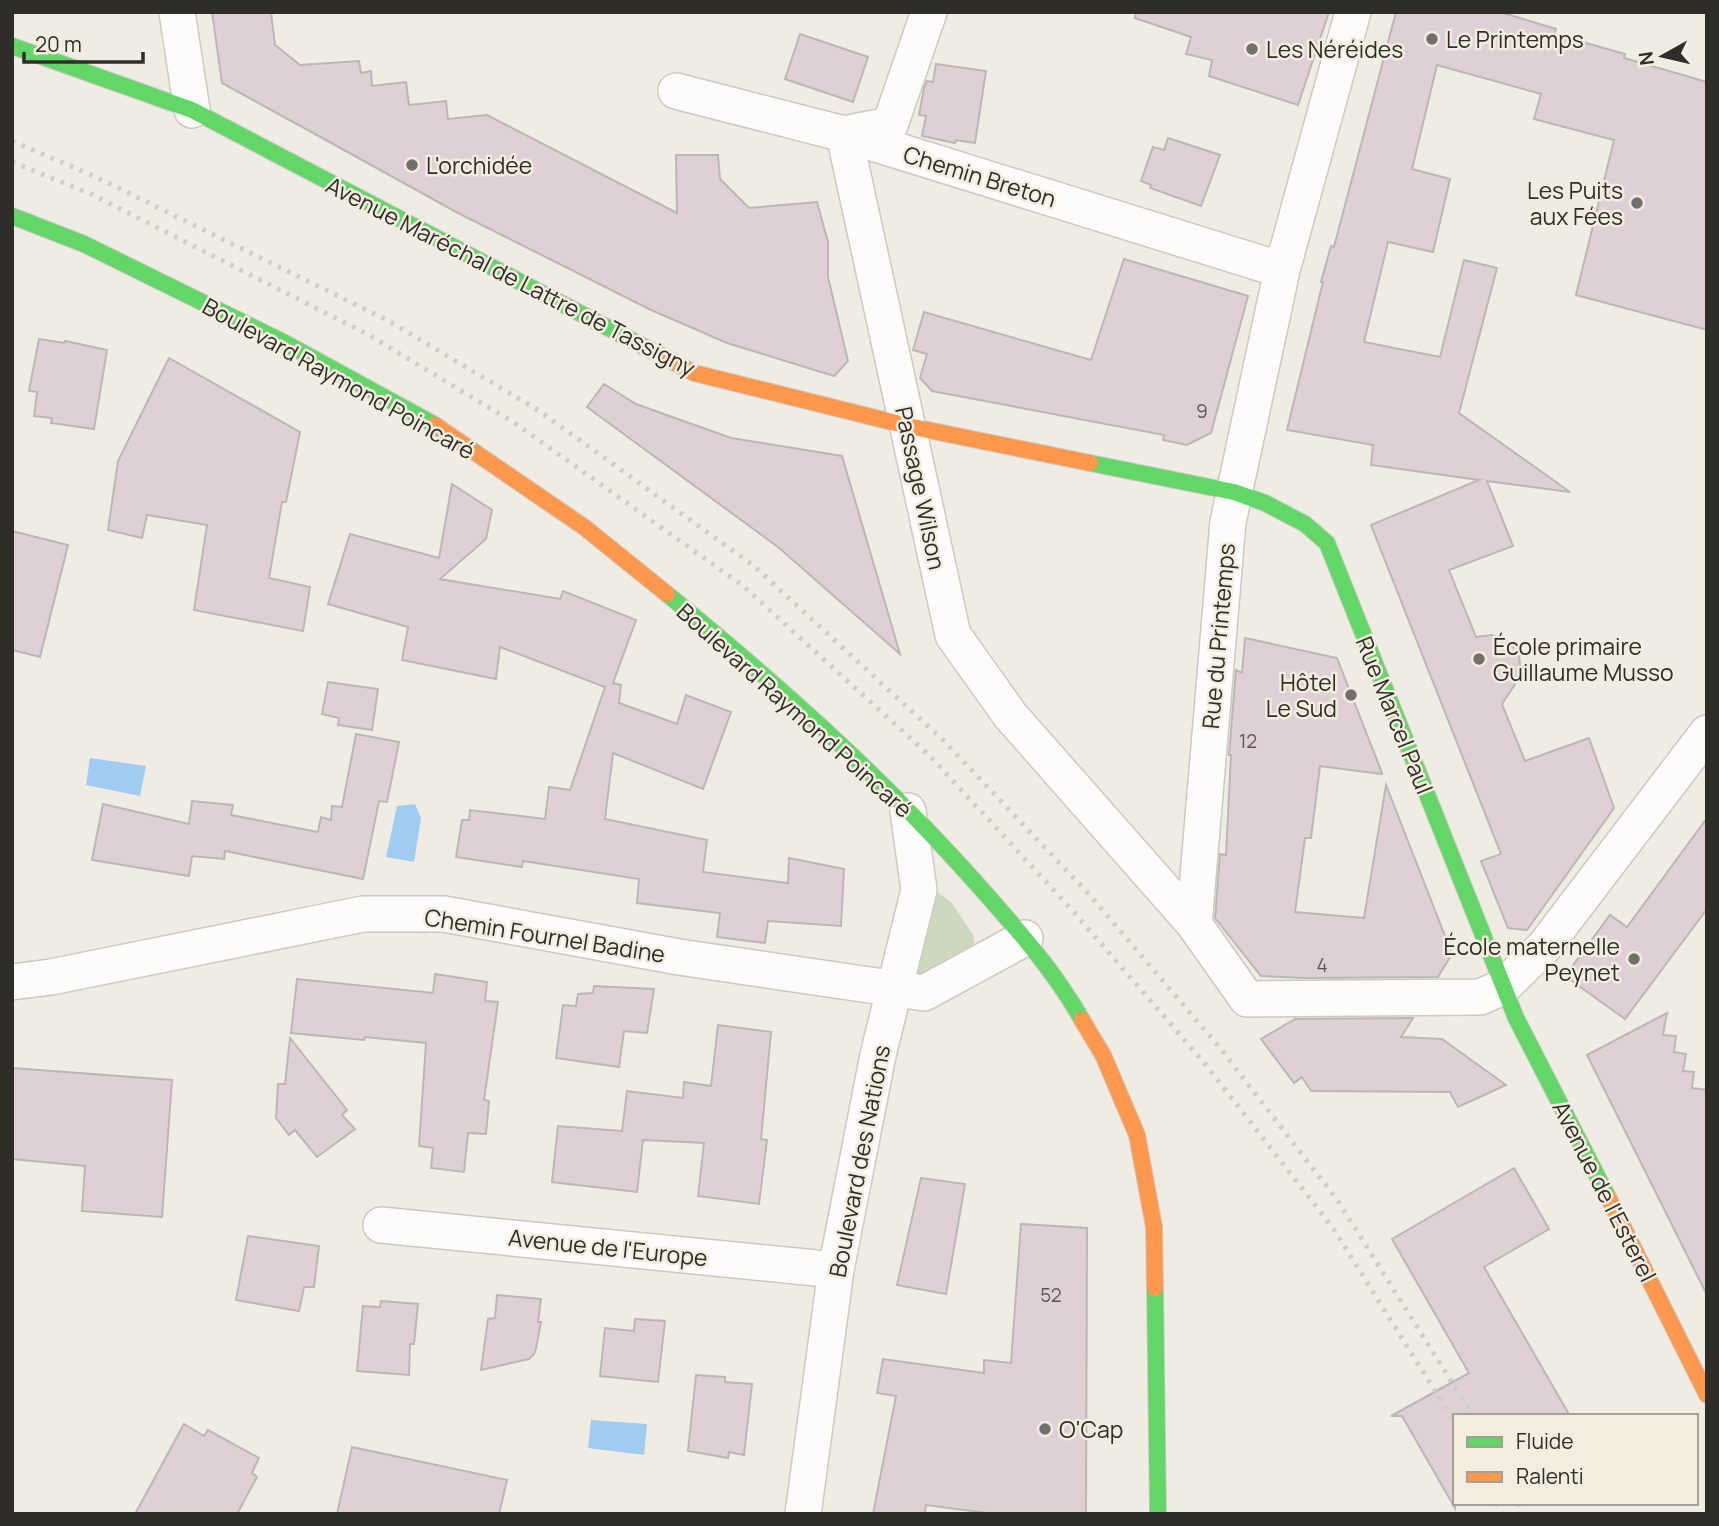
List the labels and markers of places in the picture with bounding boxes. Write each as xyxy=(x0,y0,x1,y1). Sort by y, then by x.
place label: Le Printemps xyxy=(1446,23,1584,55)
marker: Le Printemps xyxy=(1424,31,1440,47)
place label: Les Néréides xyxy=(1266,33,1403,65)
marker: Les Néréides xyxy=(1244,41,1260,57)
place label: L'orchidée xyxy=(426,149,532,181)
marker: L'orchidée xyxy=(404,157,420,173)
place label: Les Puits aux Fées xyxy=(1527,174,1623,232)
marker: Les Puits aux Fées xyxy=(1629,195,1645,211)
place label: École primaire Guillaume Musso xyxy=(1493,630,1674,688)
marker: École primaire Guillaume Musso xyxy=(1471,651,1487,667)
place label: Hôtel Le Sud xyxy=(1266,666,1337,724)
marker: Hôtel Le Sud xyxy=(1343,687,1359,703)
place label: École maternelle Peynet xyxy=(1444,930,1620,988)
marker: École maternelle Peynet xyxy=(1626,951,1642,967)
place label: O'Cap xyxy=(1059,1413,1123,1445)
marker: O'Cap xyxy=(1037,1421,1053,1437)

